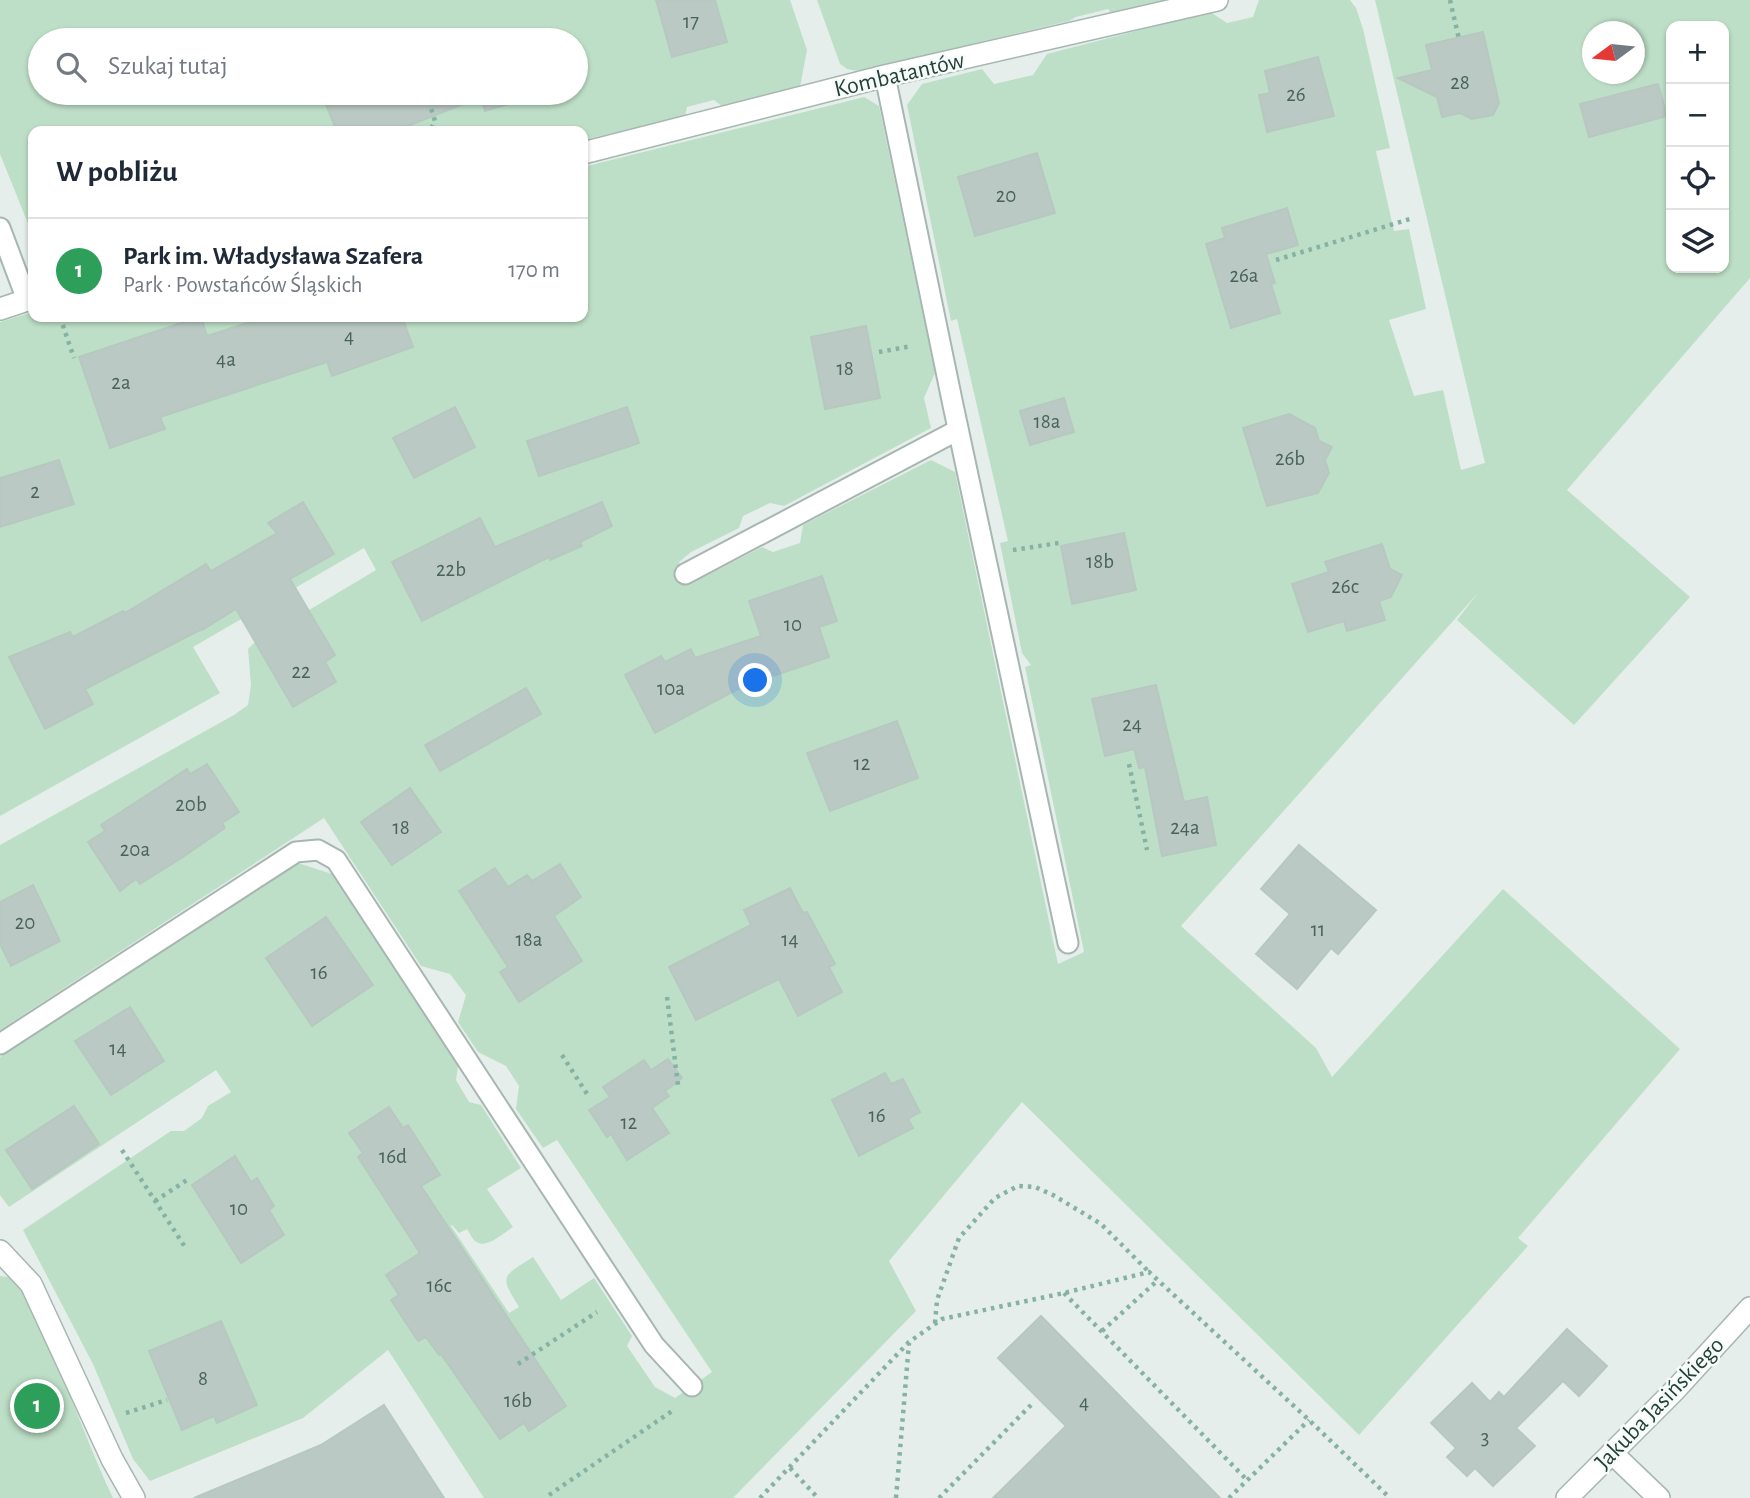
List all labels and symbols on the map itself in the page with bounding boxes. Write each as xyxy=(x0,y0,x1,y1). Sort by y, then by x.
house number: 17 xyxy=(683,11,699,32)
north arrow xyxy=(1582,21,1645,84)
street label: Kombatantów xyxy=(832,48,967,102)
house number: 28 xyxy=(1450,72,1470,93)
house number: 26 xyxy=(1286,84,1306,105)
house number: 20 xyxy=(996,185,1016,206)
house number: 26a xyxy=(1229,265,1259,286)
house number: 4 xyxy=(344,326,354,347)
house number: 4a xyxy=(216,349,236,370)
house number: 18 xyxy=(836,358,854,379)
house number: 2a xyxy=(111,372,131,393)
house number: 18a xyxy=(1034,411,1061,432)
house number: 26b xyxy=(1275,448,1305,469)
house number: 2 xyxy=(30,481,40,502)
house number: 18b xyxy=(1086,551,1114,572)
house number: 22b xyxy=(436,559,466,580)
house number: 26c xyxy=(1331,576,1359,597)
house number: 10 xyxy=(784,614,802,635)
house number: 22 xyxy=(291,661,311,682)
your location xyxy=(738,663,772,697)
house number: 10a xyxy=(657,678,685,699)
house number: 24 xyxy=(1122,714,1142,735)
house number: 12 xyxy=(854,753,870,774)
house number: 20b xyxy=(175,794,207,815)
house number: 18 xyxy=(392,817,410,838)
house number: 24a xyxy=(1170,817,1200,838)
house number: 20a xyxy=(120,839,150,860)
house number: 20 xyxy=(15,912,35,933)
house number: 11 xyxy=(1311,919,1325,940)
house number: 18a xyxy=(516,929,543,950)
house number: 14 xyxy=(781,929,799,950)
house number: 16 xyxy=(310,962,328,983)
house number: 14 xyxy=(109,1038,127,1059)
house number: 16 xyxy=(868,1105,886,1126)
house number: 12 xyxy=(621,1112,637,1133)
house number: 16d xyxy=(379,1146,407,1167)
house number: 10 xyxy=(230,1198,248,1219)
house number: 16c xyxy=(426,1275,452,1296)
street label: Jakuba Jasińskiego xyxy=(1591,1333,1729,1474)
house number: 8 xyxy=(198,1368,208,1389)
pin: 1 xyxy=(14,1380,60,1432)
house number: 16b xyxy=(504,1390,532,1411)
house number: 4 xyxy=(1079,1392,1089,1413)
house number: 3 xyxy=(1481,1427,1489,1448)

